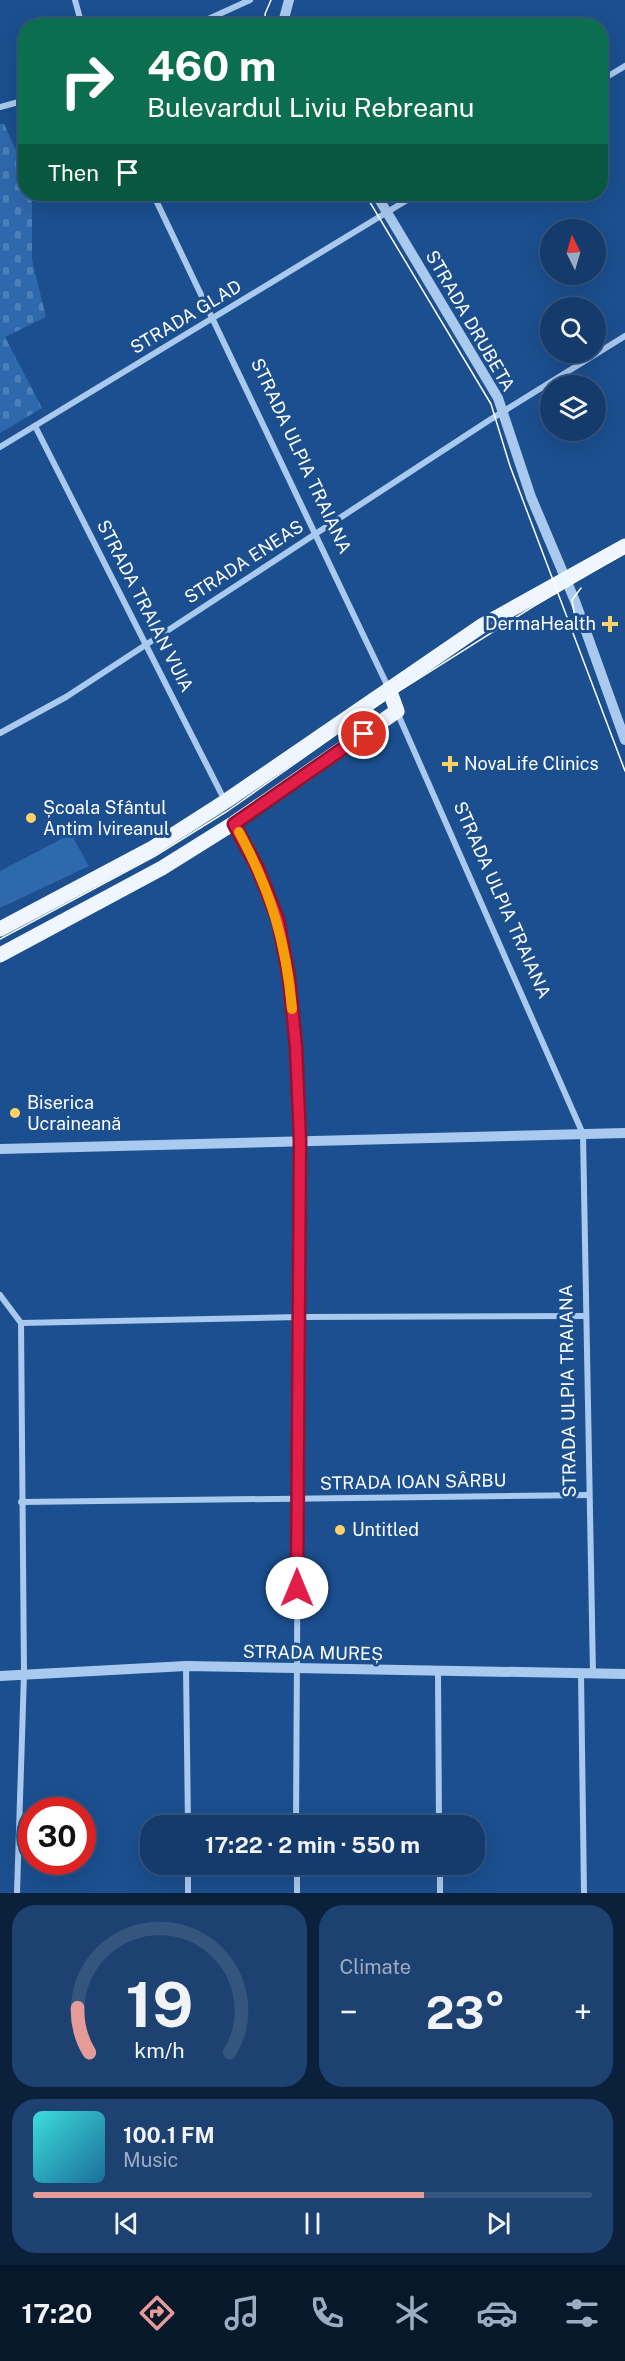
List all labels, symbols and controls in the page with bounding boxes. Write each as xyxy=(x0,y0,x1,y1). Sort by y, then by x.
text: 460 m xyxy=(147,41,276,90)
icon: right xyxy=(48,42,126,120)
text: Bulevardul Liviu Rebreanu xyxy=(147,91,474,123)
icon: arrive xyxy=(111,156,144,189)
text: Then xyxy=(48,160,99,186)
north arrow xyxy=(540,219,606,285)
map controls xyxy=(540,219,606,441)
street label: STRADA DRUBETA xyxy=(422,247,519,395)
street label: STRADA GLAD xyxy=(126,275,245,358)
button: search xyxy=(540,297,606,363)
street label: STRADA ULPIA TRAIANA xyxy=(247,355,356,557)
button: layers xyxy=(540,375,606,441)
street label: STRADA ENEAS xyxy=(181,515,307,608)
street label: STRADA TRAIAN VUIA xyxy=(93,516,198,696)
place label: DermaHealth xyxy=(485,613,596,634)
marker: DermaHealth xyxy=(601,615,619,633)
pin xyxy=(338,708,389,759)
icon: arrive xyxy=(347,717,380,750)
place label: NovaLife Clinics xyxy=(464,753,599,774)
marker: NovaLife Clinics xyxy=(441,755,459,773)
place label: Școala Sfântul Antim Ivireanul xyxy=(43,797,169,839)
street label: STRADA ULPIA TRAIANA xyxy=(449,798,556,1002)
marker: Școala Sfântul Antim Ivireanul xyxy=(24,811,38,825)
place label: Biserica Ucraineană xyxy=(27,1092,121,1134)
marker: Biserica Ucraineană xyxy=(8,1106,22,1120)
street label: STRADA ULPIA TRAIANA xyxy=(555,1284,580,1498)
street label: STRADA IOAN SÂRBU xyxy=(320,1469,506,1494)
place label: Untitled xyxy=(352,1519,419,1540)
marker: Untitled xyxy=(333,1523,347,1537)
position arrow xyxy=(265,1556,329,1620)
street label: STRADA MUREȘ xyxy=(243,1641,383,1664)
speed limit sign: 30 xyxy=(18,1797,96,1875)
text: 17:22 · 2 min · 550 m xyxy=(205,1832,420,1858)
text: Climate xyxy=(340,1955,411,1979)
text: 19 xyxy=(125,1968,193,2041)
text: 23° xyxy=(426,1986,506,2039)
text: − xyxy=(340,1993,358,2031)
text: + xyxy=(574,1993,592,2031)
text: km/h xyxy=(134,2038,184,2063)
text: 100.1 FM xyxy=(123,2122,215,2148)
text: Music xyxy=(123,2148,178,2172)
icon: previous xyxy=(110,2207,143,2240)
icon: pause xyxy=(296,2207,329,2240)
icon: next xyxy=(482,2207,515,2240)
icon: directions xyxy=(136,2292,178,2334)
icon: music xyxy=(221,2292,263,2334)
icon: phone xyxy=(306,2292,348,2334)
icon: climate xyxy=(391,2292,433,2334)
icon: car xyxy=(476,2292,518,2334)
icon: filters xyxy=(561,2292,603,2334)
text: 17:20 xyxy=(22,2297,92,2329)

